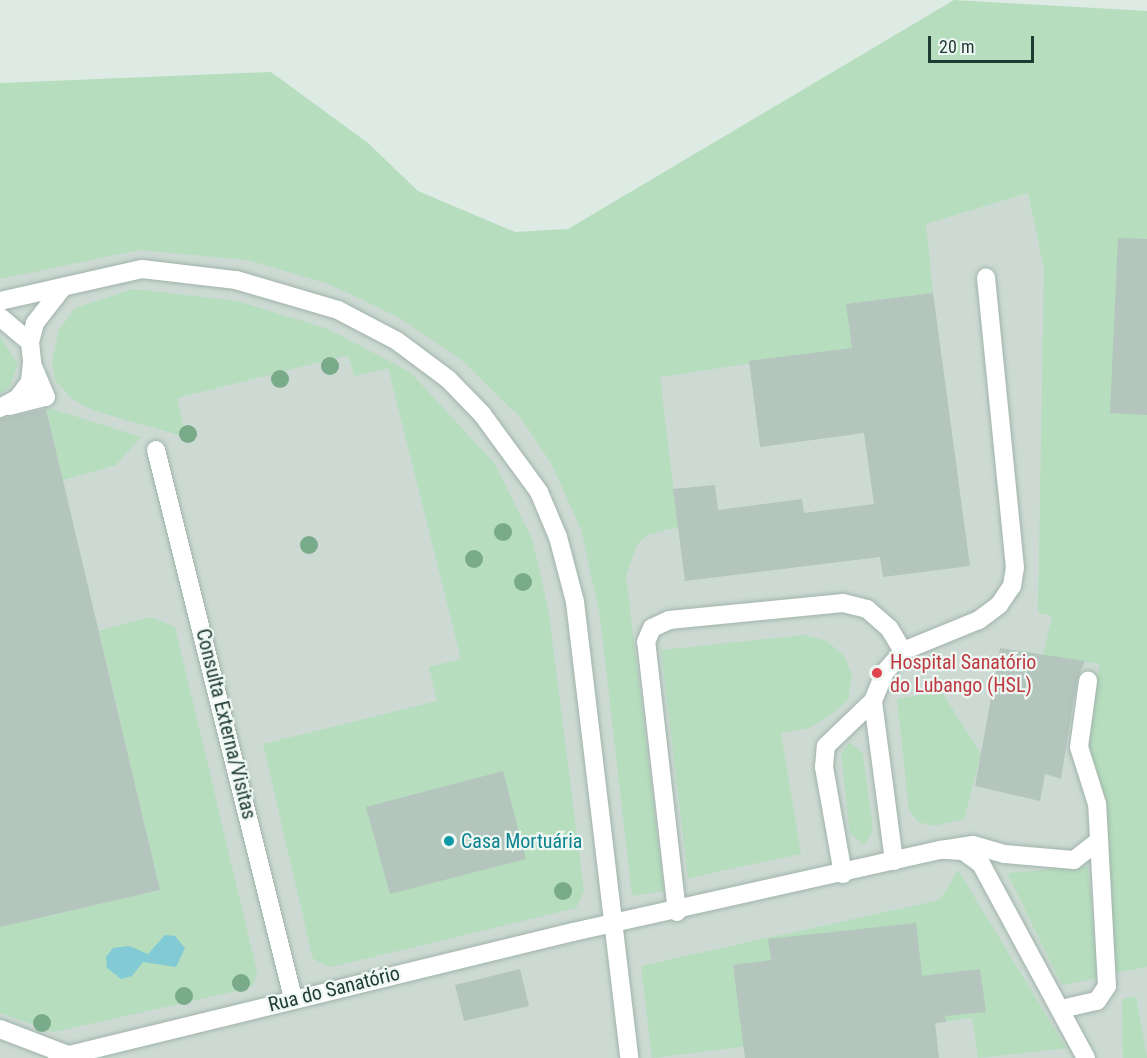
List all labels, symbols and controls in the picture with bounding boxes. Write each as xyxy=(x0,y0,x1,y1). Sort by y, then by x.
scale bar xyxy=(931,24,1038,62)
text: 20 m xyxy=(939,36,974,57)
street label: Consulta Externa/Visitas xyxy=(191,626,261,822)
place label: Hospital Sanatório do Lubango (HSL) xyxy=(890,650,1036,697)
marker: Hospital Sanatório do Lubango (HSL) xyxy=(868,664,886,682)
place label: Casa Mortuária xyxy=(461,829,582,853)
marker: Casa Mortuária xyxy=(442,834,456,848)
street label: Rua do Sanatório xyxy=(266,961,402,1017)

